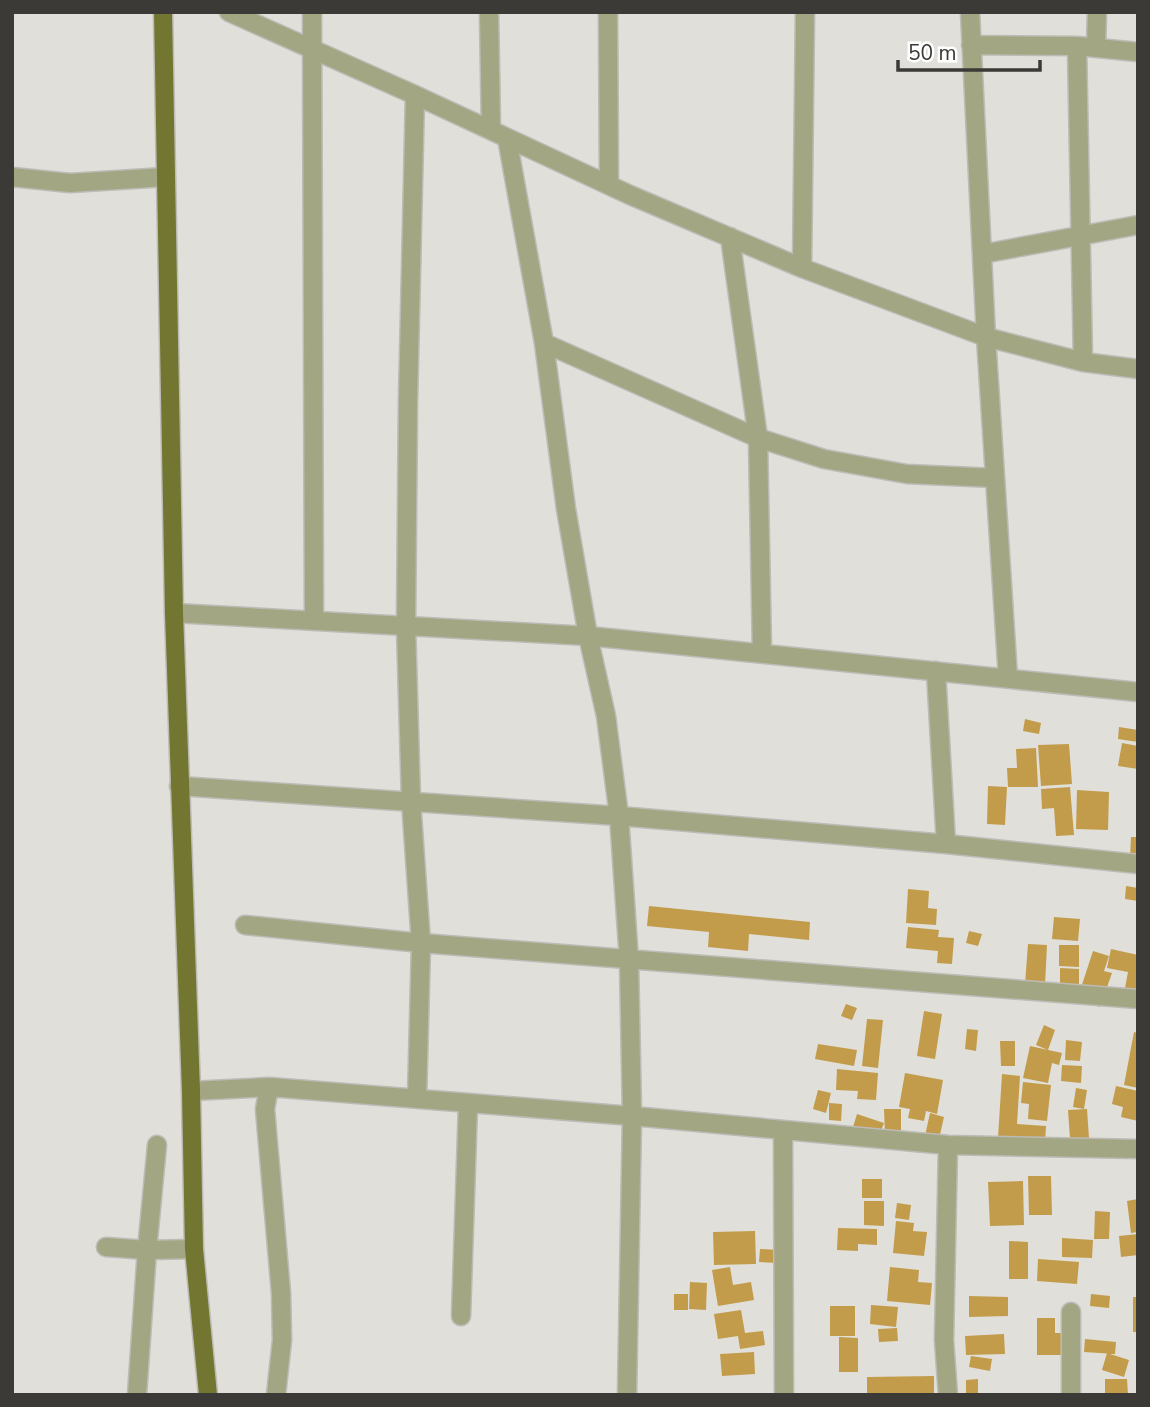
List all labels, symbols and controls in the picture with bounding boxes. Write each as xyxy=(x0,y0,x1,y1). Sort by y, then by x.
scale bar xyxy=(898,28,1040,72)
text: 50 m xyxy=(908,39,957,67)

